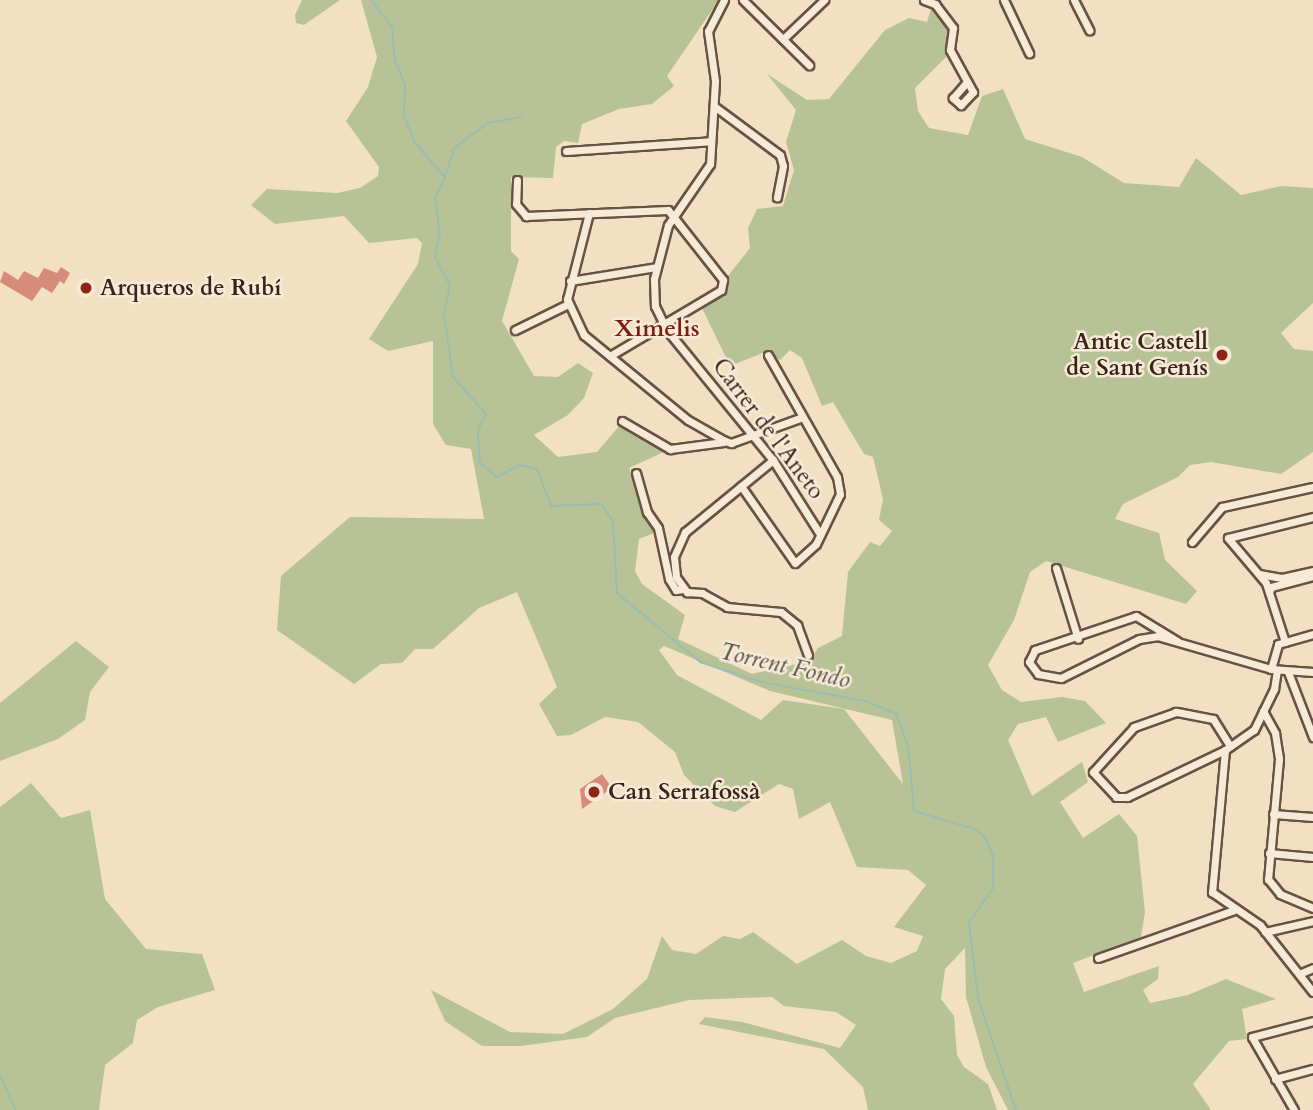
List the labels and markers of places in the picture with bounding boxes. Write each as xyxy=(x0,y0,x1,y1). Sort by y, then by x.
place label: Arqueros de Rubí xyxy=(100,274,282,302)
marker: Arqueros de Rubí xyxy=(78,280,94,296)
place label: Antic Castell de Sant Genís xyxy=(1066,328,1208,382)
marker: Antic Castell de Sant Genís xyxy=(1214,347,1230,363)
place label: Can Serrafossà xyxy=(608,778,761,806)
marker: Can Serrafossà xyxy=(586,784,602,800)

